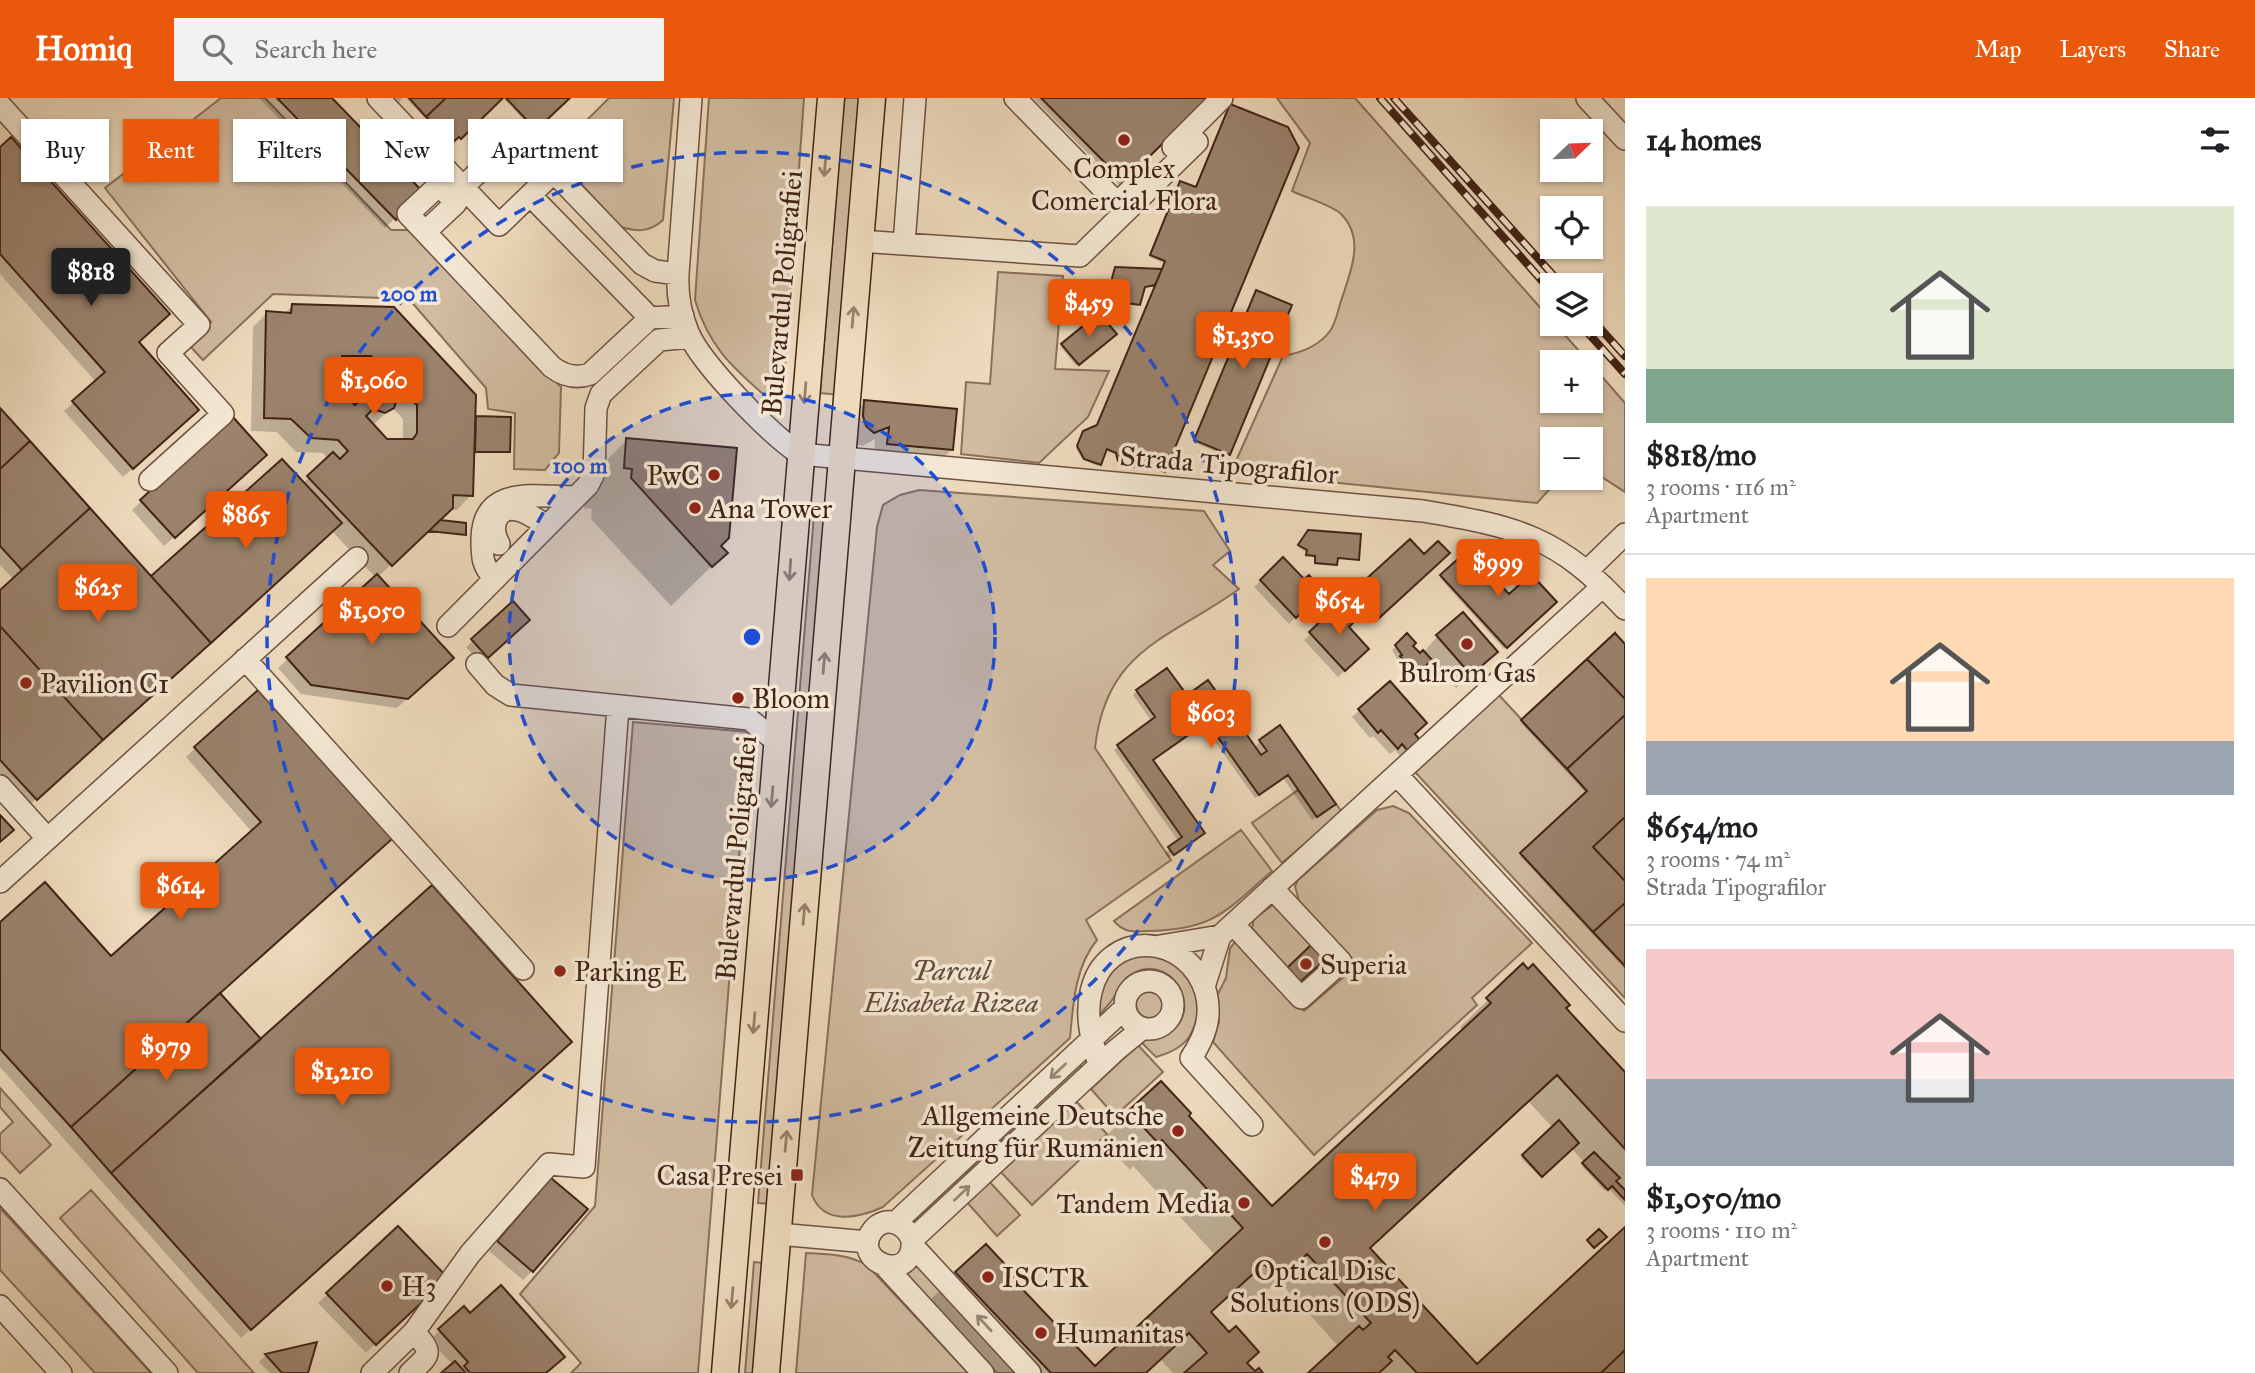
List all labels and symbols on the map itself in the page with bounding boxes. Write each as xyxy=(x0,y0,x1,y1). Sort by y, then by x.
north arrow xyxy=(1540,119,1603,182)
marker: Complex Comercial Flora xyxy=(1116,132,1132,148)
place label: Complex Comercial Flora xyxy=(1031,151,1217,218)
one-way arrow xyxy=(818,154,831,177)
street label: Bulevardul Poligrafiei xyxy=(754,168,810,417)
pin: $818 xyxy=(50,248,132,308)
pin: $459 xyxy=(1048,280,1130,339)
text: 200 m xyxy=(381,281,438,307)
one-way arrow xyxy=(847,306,860,329)
pin: $1,350 xyxy=(1186,313,1300,372)
pin: $1,060 xyxy=(317,358,431,417)
one-way arrow xyxy=(798,381,811,403)
street label: Strada Tipografilor xyxy=(1118,438,1340,492)
text: 100 m xyxy=(553,453,608,479)
place label: PwC xyxy=(647,458,700,493)
marker: PwC xyxy=(706,467,722,483)
pin: $865 xyxy=(205,491,287,551)
place label: Ana Tower xyxy=(708,491,833,526)
marker: Ana Tower xyxy=(687,500,703,516)
pin: $999 xyxy=(1457,540,1539,599)
one-way arrow xyxy=(783,558,796,581)
pin: $625 xyxy=(57,564,139,624)
pin: $654 xyxy=(1298,578,1380,637)
pin: $1,050 xyxy=(315,588,429,647)
centre of rings xyxy=(740,625,764,649)
marker: Bulrom Gas xyxy=(1459,636,1475,652)
one-way arrow xyxy=(818,652,831,675)
place label: Bulrom Gas xyxy=(1398,655,1536,690)
place label: Pavilion C1 xyxy=(40,666,169,701)
marker: Pavilion C1 xyxy=(18,675,34,691)
place label: Bloom xyxy=(752,681,830,716)
marker: Bloom xyxy=(730,690,746,706)
pin: $603 xyxy=(1170,690,1252,750)
street label: Bulevardul Poligrafiei xyxy=(708,733,764,982)
one-way arrow xyxy=(765,785,778,807)
pin: $614 xyxy=(139,862,221,922)
one-way arrow xyxy=(798,904,811,926)
place label: Superia xyxy=(1320,947,1407,982)
park label: Parcul Elisabeta Rizea xyxy=(863,953,1038,1020)
place label: Parking E xyxy=(574,954,687,989)
marker: Superia xyxy=(1298,956,1314,972)
marker: Parking E xyxy=(552,963,568,979)
one-way arrow xyxy=(747,1012,760,1034)
pin: $979 xyxy=(125,1024,207,1083)
pin: $1,210 xyxy=(285,1048,399,1108)
one-way arrow xyxy=(1050,1063,1067,1080)
place label: Allgemeine Deutsche Zeitung für Rumänien xyxy=(908,1098,1164,1165)
marker: Allgemeine Deutsche Zeitung für Rumänien xyxy=(1170,1123,1186,1139)
one-way arrow xyxy=(780,1130,793,1153)
pin: $479 xyxy=(1334,1154,1416,1213)
place label: Casa Presei xyxy=(657,1158,783,1193)
marker: Casa Presei xyxy=(789,1167,805,1183)
one-way arrow xyxy=(953,1185,970,1202)
place label: Tandem Media xyxy=(1056,1186,1230,1221)
marker: Tandem Media xyxy=(1236,1195,1252,1211)
marker: Optical Disc Solutions (ODS) xyxy=(1317,1234,1333,1250)
place label: Optical Disc Solutions (ODS) xyxy=(1230,1253,1420,1320)
place label: ISCTR xyxy=(1002,1260,1089,1295)
place label: H3 xyxy=(401,1269,436,1304)
marker: ISCTR xyxy=(980,1269,996,1285)
marker: H3 xyxy=(379,1278,395,1294)
one-way arrow xyxy=(725,1286,738,1309)
one-way arrow xyxy=(976,1314,992,1332)
place label: Humanitas xyxy=(1055,1316,1184,1351)
marker: Humanitas xyxy=(1033,1325,1049,1341)

